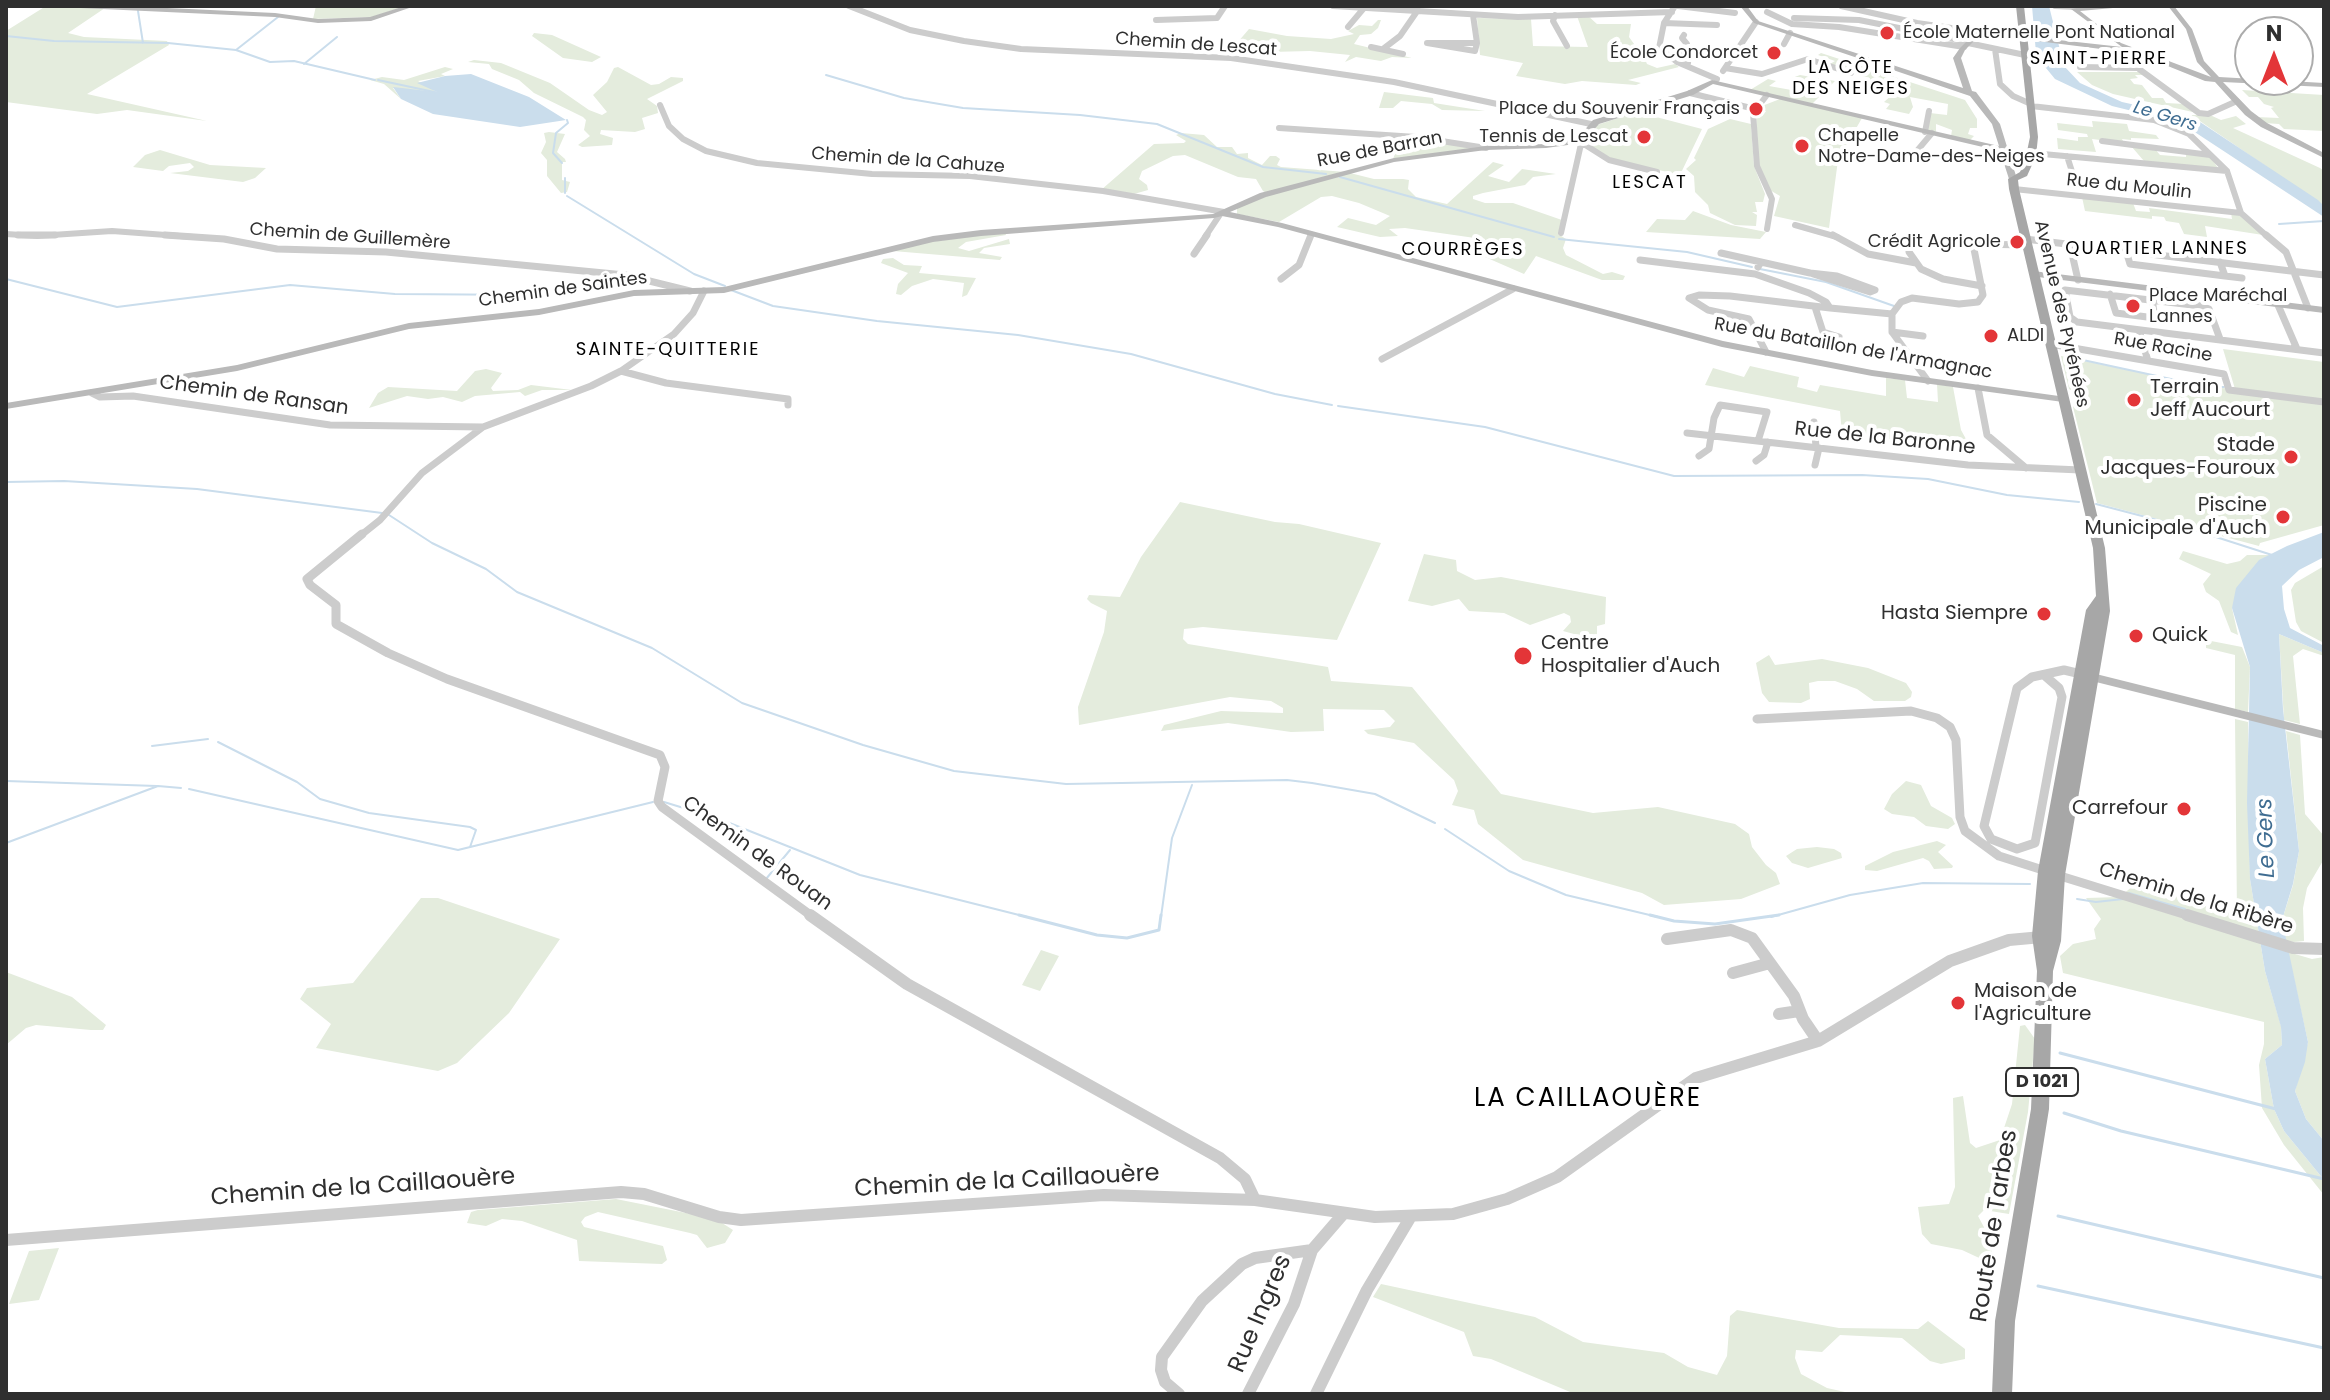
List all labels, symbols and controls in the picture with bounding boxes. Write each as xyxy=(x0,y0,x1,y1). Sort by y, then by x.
north arrow xyxy=(2234,16,2314,96)
text: N xyxy=(2266,18,2282,49)
place label: École Maternelle Pont National xyxy=(1903,22,2175,44)
marker: École Maternelle Pont National xyxy=(1878,24,1896,42)
street label: Chemin de Lescat xyxy=(1114,29,1278,61)
place label: École Condorcet xyxy=(1610,42,1758,64)
marker: École Condorcet xyxy=(1765,44,1783,62)
district label: SAINT-PIERRE xyxy=(2030,48,2168,70)
district label: LA CÔTE DES NEIGES xyxy=(1792,57,1910,100)
water label: Le Gers xyxy=(2130,97,2200,137)
place label: Place du Souvenir Français xyxy=(1499,98,1740,120)
marker: Place du Souvenir Français xyxy=(1747,100,1765,118)
place label: Chapelle Notre-Dame-des-Neiges xyxy=(1818,125,2045,168)
place label: Tennis de Lescat xyxy=(1479,126,1628,148)
street label: Rue de Barran xyxy=(1316,127,1444,173)
marker: Tennis de Lescat xyxy=(1635,128,1653,146)
marker: Chapelle Notre-Dame-des-Neiges xyxy=(1793,137,1811,155)
street label: Chemin de la Cahuze xyxy=(811,143,1005,179)
street label: Rue du Moulin xyxy=(2065,170,2193,204)
district label: LESCAT xyxy=(1612,172,1688,194)
street label: Avenue des Pyrénées xyxy=(2029,218,2093,410)
street label: Chemin de Guillemère xyxy=(249,219,451,255)
place label: Crédit Agricole xyxy=(1868,231,2001,253)
marker: Crédit Agricole xyxy=(2008,233,2026,251)
district label: QUARTIER LANNES xyxy=(2065,238,2249,260)
district label: COURRÈGES xyxy=(1401,239,1525,261)
street label: Chemin de Saintes xyxy=(477,267,649,313)
place label: Place Maréchal Lannes xyxy=(2149,285,2287,328)
marker: Place Maréchal Lannes xyxy=(2124,297,2142,315)
street label: Rue du Bataillon de l'Armagnac xyxy=(1712,314,1994,384)
place label: ALDI xyxy=(2007,325,2044,347)
marker: ALDI xyxy=(1982,327,2000,345)
street label: Rue Racine xyxy=(2112,329,2214,367)
district label: SAINTE-QUITTERIE xyxy=(576,339,760,361)
street label: Chemin de Ransan xyxy=(158,371,350,421)
place label: Terrain Jeff Aucourt xyxy=(2150,376,2270,423)
marker: Terrain Jeff Aucourt xyxy=(2125,391,2143,409)
street label: Rue de la Baronne xyxy=(1793,418,1977,460)
place label: Stade Jacques-Fouroux xyxy=(2100,434,2275,481)
marker: Stade Jacques-Fouroux xyxy=(2282,448,2300,466)
place label: Piscine Municipale d'Auch xyxy=(2085,494,2267,541)
marker: Piscine Municipale d'Auch xyxy=(2274,508,2292,526)
place label: Hasta Siempre xyxy=(1881,602,2028,626)
marker: Hasta Siempre xyxy=(2035,605,2053,623)
place label: Quick xyxy=(2152,624,2208,648)
marker: Quick xyxy=(2127,627,2145,645)
place label: Centre Hospitalier d'Auch xyxy=(1541,632,1720,679)
marker: Centre Hospitalier d'Auch xyxy=(1512,645,1534,667)
street label: Chemin de Rouan xyxy=(677,791,837,917)
place label: Carrefour xyxy=(2072,797,2168,821)
water label: Le Gers xyxy=(2252,797,2282,879)
marker: Carrefour xyxy=(2175,800,2193,818)
street label: Chemin de la Ribère xyxy=(2096,858,2296,940)
place label: Maison de l'Agriculture xyxy=(1974,980,2091,1027)
marker: Maison de l'Agriculture xyxy=(1949,994,1967,1012)
road number: D 1021 xyxy=(2006,1068,2078,1096)
district label: LA CAILLAOUÈRE xyxy=(1474,1083,1702,1115)
street label: Route de Tarbes xyxy=(1966,1128,2024,1324)
street label: Chemin de la Caillaouère xyxy=(854,1160,1160,1204)
street label: Chemin de la Caillaouère xyxy=(210,1163,516,1213)
street label: Rue Ingres xyxy=(1223,1251,1299,1377)

